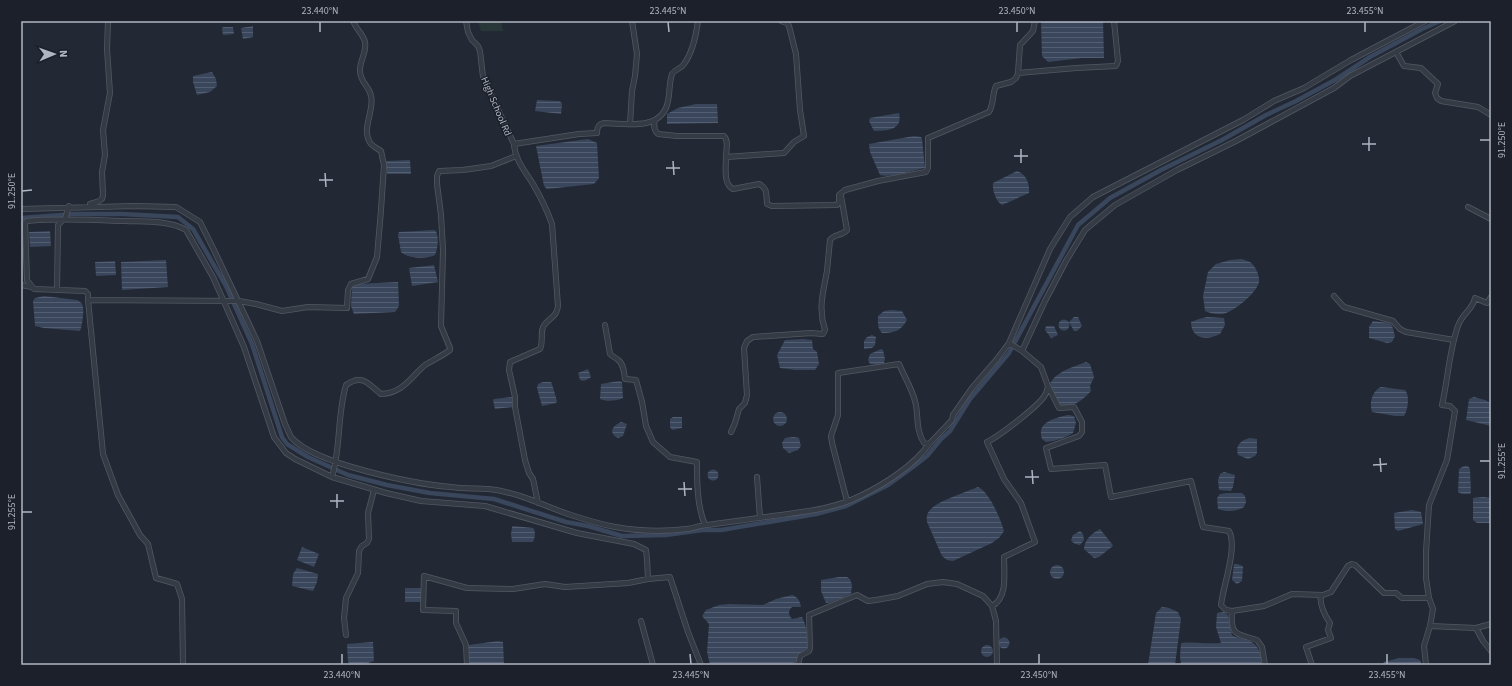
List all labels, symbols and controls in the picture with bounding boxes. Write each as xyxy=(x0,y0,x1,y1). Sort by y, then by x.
text: 23.440°N xyxy=(301,4,339,18)
text: 23.445°N xyxy=(649,4,687,18)
text: 23.450°N xyxy=(998,4,1036,18)
text: 23.455°N xyxy=(1346,4,1384,18)
north arrow xyxy=(34,34,74,74)
text: N xyxy=(56,50,71,58)
street label: High School Rd xyxy=(477,75,515,138)
text: 91.250°E xyxy=(1495,122,1509,158)
text: 91.250°E xyxy=(5,173,19,209)
text: 91.255°E xyxy=(1495,443,1509,479)
text: 91.255°E xyxy=(5,494,19,530)
text: 23.440°N xyxy=(323,668,361,682)
text: 23.445°N xyxy=(672,668,710,682)
text: 23.450°N xyxy=(1020,668,1058,682)
text: 23.455°N xyxy=(1368,668,1406,682)

